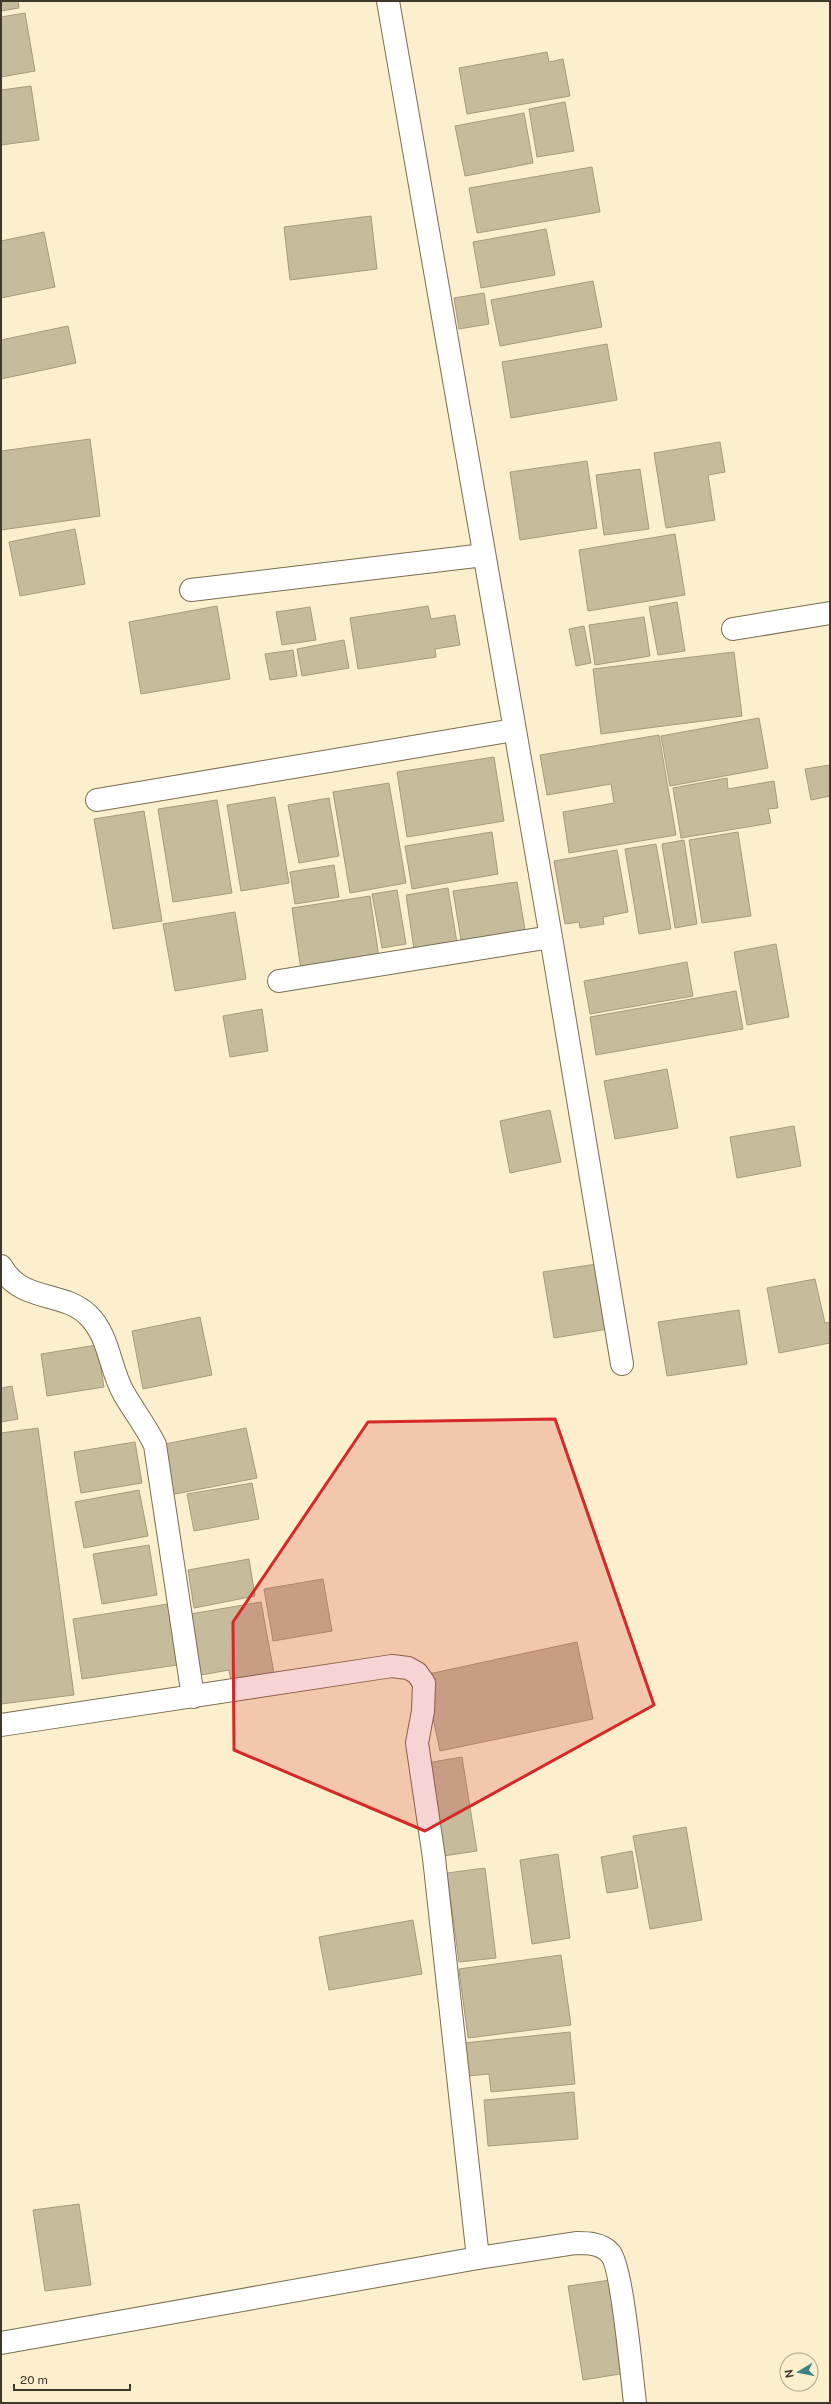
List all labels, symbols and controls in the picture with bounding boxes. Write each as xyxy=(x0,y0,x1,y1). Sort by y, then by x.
north arrow xyxy=(779,2352,819,2392)
scale bar xyxy=(14,2366,130,2392)
text: N xyxy=(782,2368,796,2379)
text: 20 m xyxy=(20,2373,48,2387)

